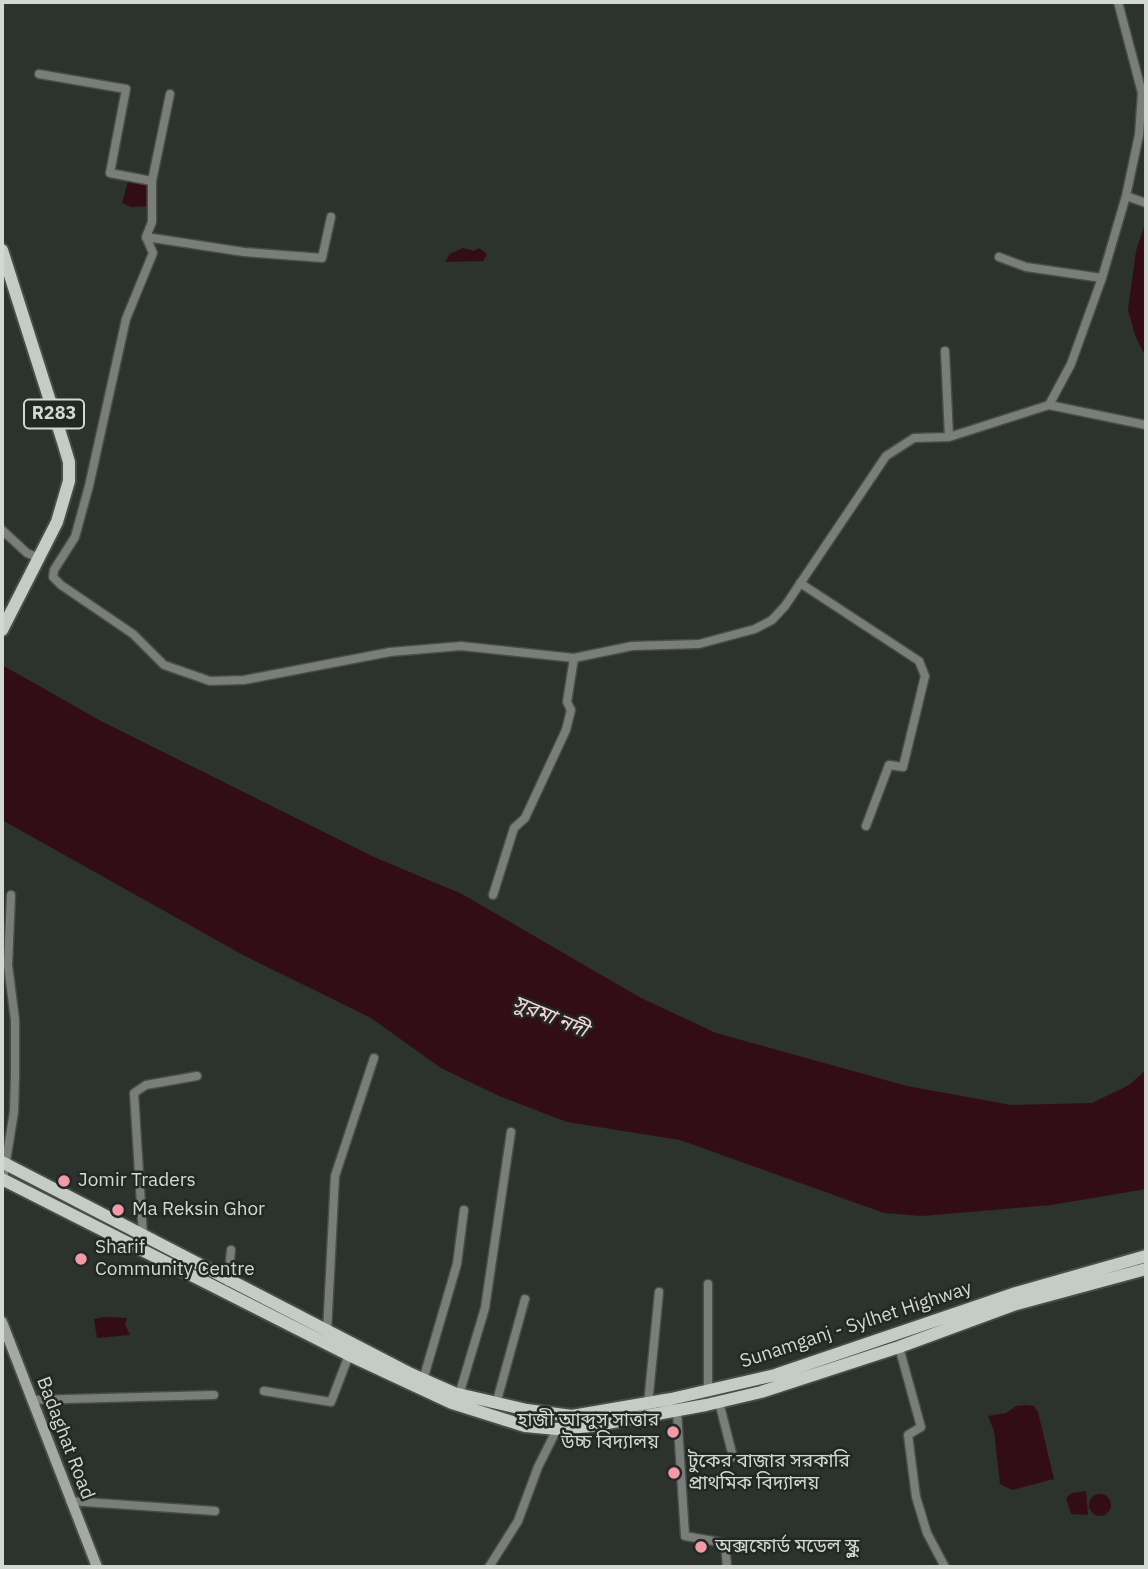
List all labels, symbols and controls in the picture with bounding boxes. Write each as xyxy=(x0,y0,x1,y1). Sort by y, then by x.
road number: R283 xyxy=(24,400,84,428)
water label: সুরমা নদী xyxy=(509,991,591,1043)
place label: Jomir Traders xyxy=(78,1170,196,1192)
marker: Jomir Traders xyxy=(56,1173,72,1189)
place label: Ma Reksin Ghor xyxy=(132,1199,265,1221)
marker: Ma Reksin Ghor xyxy=(110,1202,126,1218)
place label: Sharif Community Centre xyxy=(95,1237,255,1281)
marker: Sharif Community Centre xyxy=(73,1251,89,1267)
street label: Sunamganj - Sylhet Highway xyxy=(737,1277,975,1373)
street label: Badaghat Road xyxy=(31,1373,99,1503)
place label: হাজী আব্দুস সাত্তার উচ্চ বিদ্যালয় xyxy=(517,1410,659,1454)
marker: হাজী আব্দুস সাত্তার উচ্চ বিদ্যালয় xyxy=(665,1424,681,1440)
place label: টুকের বাজার সরকারি প্রাথমিক বিদ্যালয় xyxy=(688,1451,850,1495)
marker: টুকের বাজার সরকারি প্রাথমিক বিদ্যালয় xyxy=(666,1465,682,1481)
place label: অক্সফোর্ড মডেল স্কুল xyxy=(715,1536,859,1558)
marker: অক্সফোর্ড মডেল স্কুল xyxy=(693,1539,709,1555)

